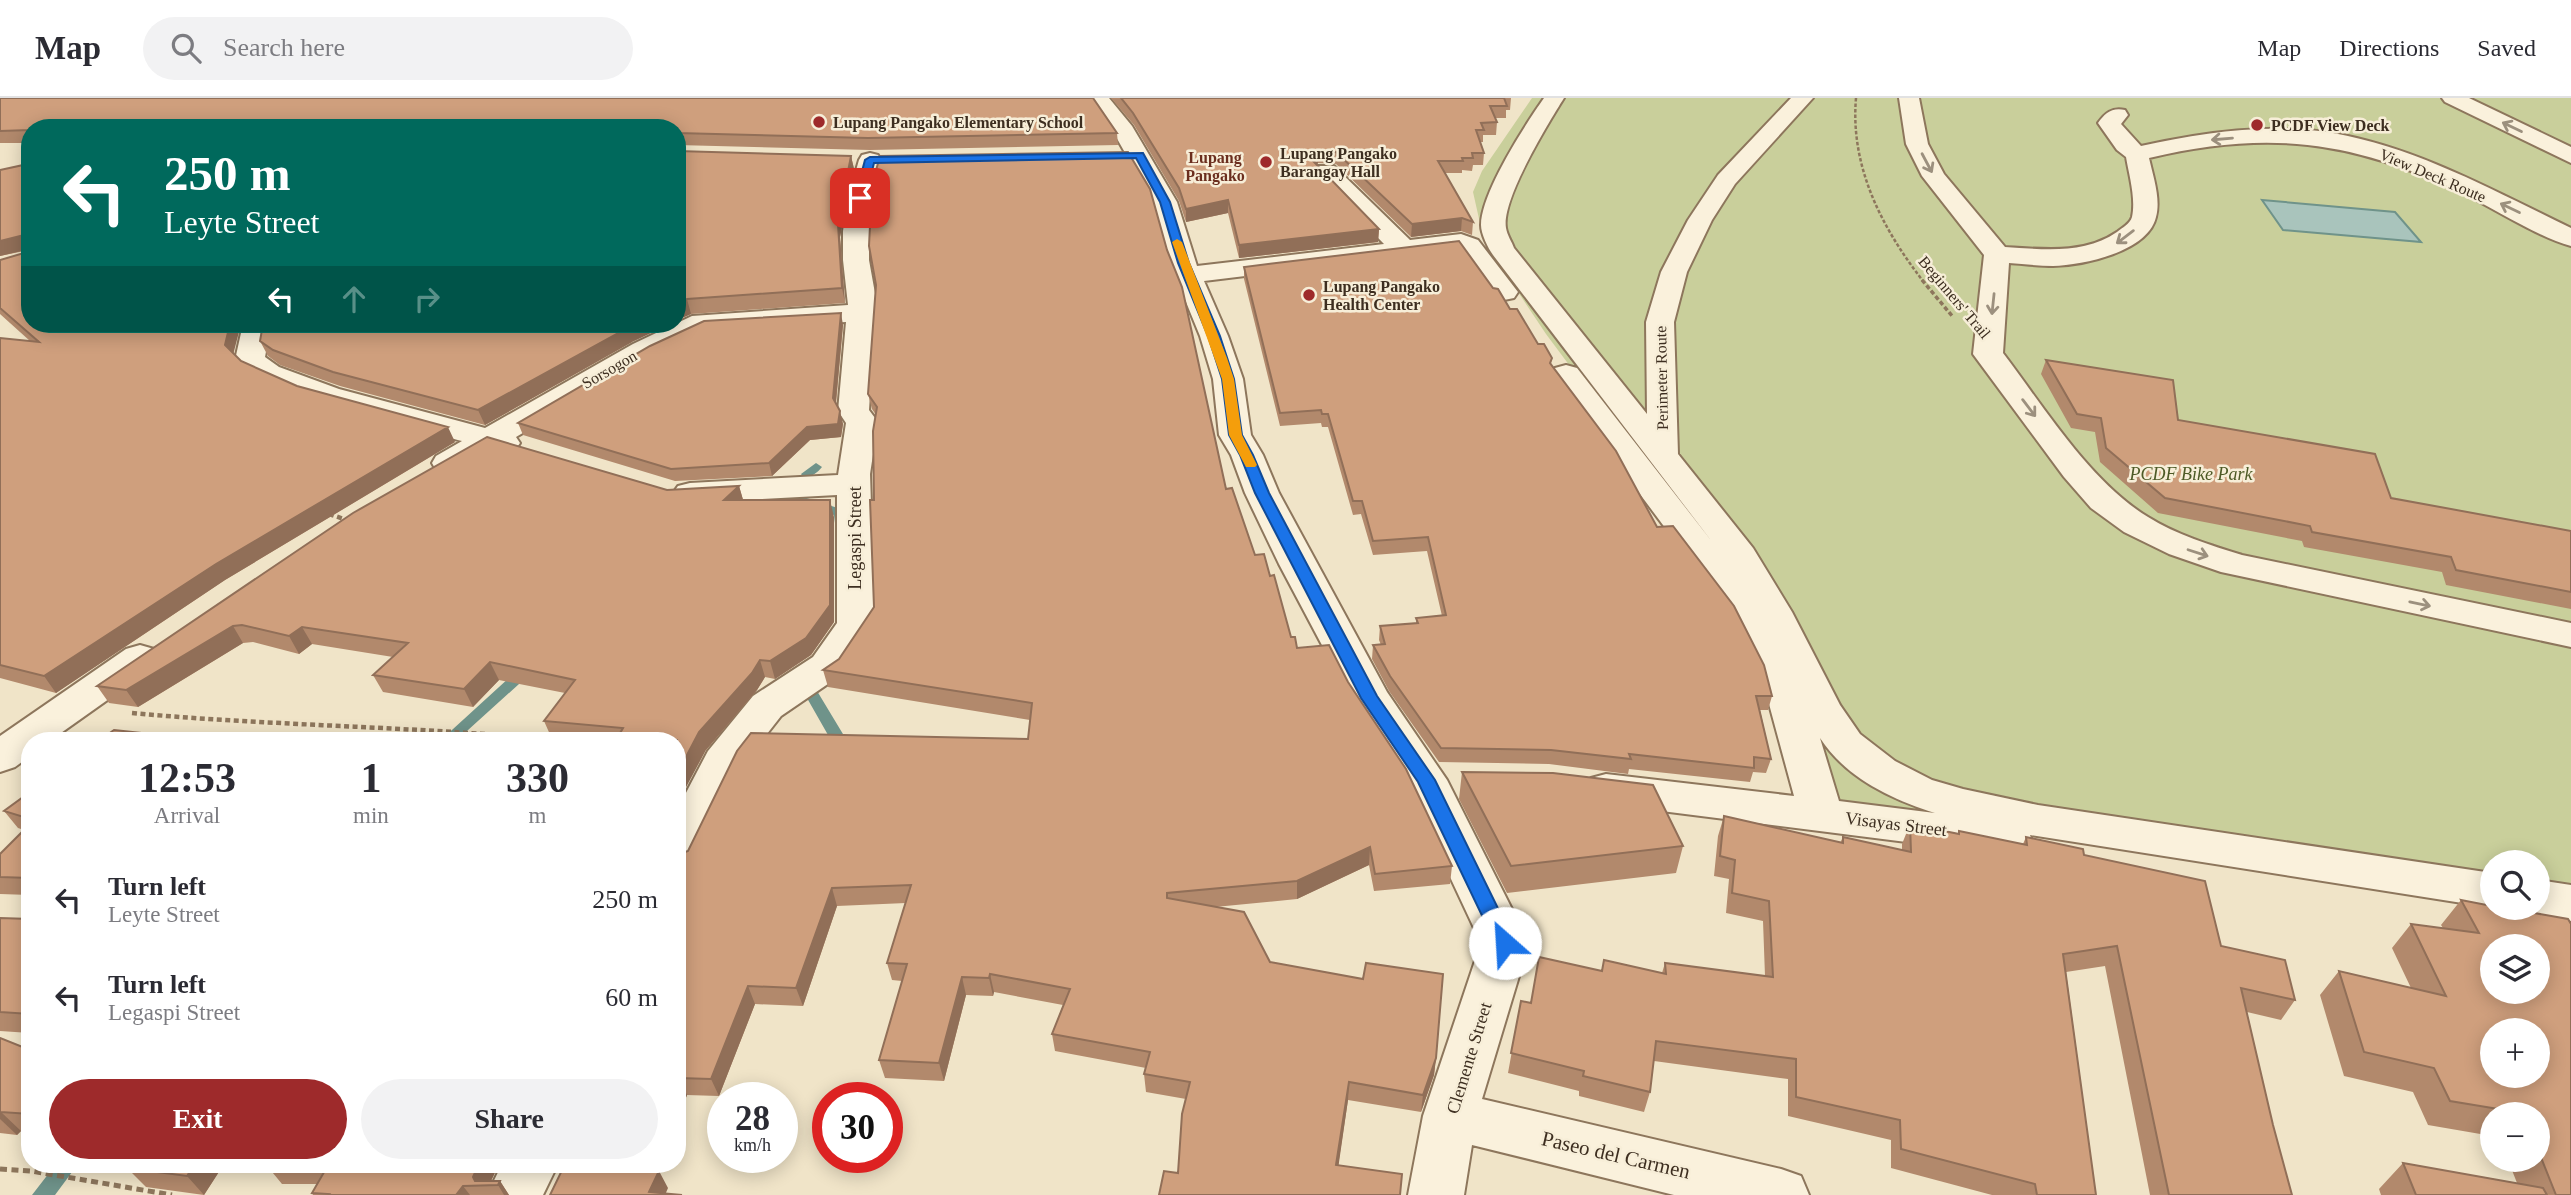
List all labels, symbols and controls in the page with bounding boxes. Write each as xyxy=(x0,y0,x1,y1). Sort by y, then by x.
search box xyxy=(143,17,633,80)
icon: search xyxy=(167,29,205,67)
text: Map xyxy=(35,30,101,66)
text: Search here xyxy=(223,33,345,62)
text: Map xyxy=(2257,35,2301,61)
text: Directions xyxy=(2339,35,2439,61)
text: Saved xyxy=(2477,35,2536,61)
marker: Lupang Pangako Elementary School xyxy=(811,114,827,130)
place label: Lupang Pangako Elementary School xyxy=(833,114,1084,132)
marker: PCDF View Deck xyxy=(2249,117,2265,133)
place label: PCDF View Deck xyxy=(2271,117,2390,134)
one-way arrow xyxy=(2502,119,2523,133)
one-way arrow xyxy=(2211,133,2234,146)
place label: Lupang Pangako Barangay Hall xyxy=(1280,145,1397,181)
street label: View Deck Route xyxy=(2377,145,2488,205)
text: 250 m xyxy=(164,146,291,201)
icon: left xyxy=(49,147,140,238)
district label: Lupang Pangako xyxy=(1185,149,1245,185)
one-way arrow xyxy=(1921,152,1934,173)
marker: Lupang Pangako Barangay Hall xyxy=(1258,154,1274,170)
pin xyxy=(830,168,890,228)
icon: arrive xyxy=(841,179,879,217)
one-way arrow xyxy=(2499,201,2521,214)
text: Leyte Street xyxy=(164,204,319,240)
one-way arrow xyxy=(2116,229,2135,244)
street label: Beginners' Trail xyxy=(1915,253,1994,343)
place label: Lupang Pangako Health Center xyxy=(1323,278,1440,313)
icon: left xyxy=(262,280,300,318)
icon: ahead xyxy=(335,280,373,318)
icon: right xyxy=(408,280,446,318)
marker: Lupang Pangako Health Center xyxy=(1301,287,1317,303)
one-way arrow xyxy=(1986,292,1999,315)
street label: Perimeter Route xyxy=(1652,326,1671,430)
street label: Sorsogon xyxy=(579,347,640,393)
one-way arrow xyxy=(2022,399,2037,417)
park label: PCDF Bike Park xyxy=(2129,464,2253,484)
street label: Legaspi Street xyxy=(845,486,865,590)
one-way arrow xyxy=(2187,547,2209,560)
one-way arrow xyxy=(2408,598,2431,612)
text: 12:53 xyxy=(138,755,236,801)
text: 1 xyxy=(360,755,381,801)
text: 330 xyxy=(506,755,569,801)
text: Arrival xyxy=(154,803,220,828)
text: min xyxy=(353,803,389,828)
text: m xyxy=(528,803,546,828)
street label: Visayas Street xyxy=(1844,808,1948,840)
map controls xyxy=(2480,850,2550,1172)
button: search xyxy=(2480,850,2550,920)
text: Turn left xyxy=(108,872,206,901)
icon: left xyxy=(49,881,87,919)
text: 250 m xyxy=(592,885,658,914)
text: Leyte Street xyxy=(108,902,220,927)
position arrow xyxy=(1468,906,1542,980)
button: layers xyxy=(2480,934,2550,1004)
text: Turn left xyxy=(108,970,206,999)
icon: left xyxy=(49,979,87,1017)
text: 60 m xyxy=(605,983,658,1012)
text: Legaspi Street xyxy=(108,1000,240,1025)
street label: Clemente Street xyxy=(1443,1000,1495,1116)
button: + xyxy=(2480,1018,2550,1088)
button: Exit xyxy=(49,1079,347,1159)
button: Share xyxy=(361,1079,658,1159)
speed limit sign: 30 xyxy=(812,1082,903,1173)
text: 28 xyxy=(735,1099,770,1138)
button: − xyxy=(2480,1102,2550,1172)
street label: Paseo del Carmen xyxy=(1539,1126,1693,1184)
text: km/h xyxy=(734,1135,771,1155)

